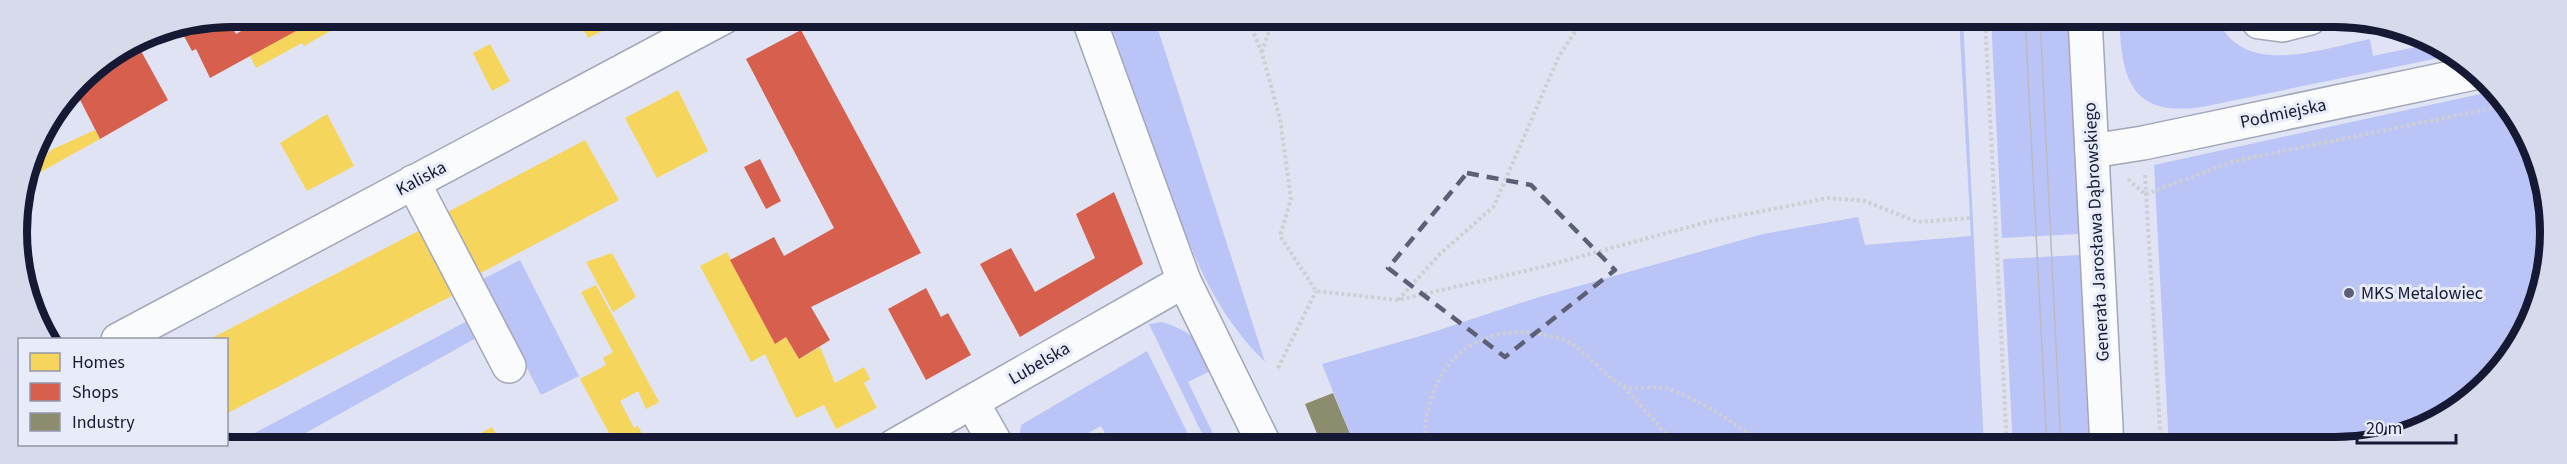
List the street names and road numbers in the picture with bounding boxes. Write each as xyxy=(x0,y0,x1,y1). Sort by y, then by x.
street label: Podmiejska xyxy=(2238,92,2329,135)
street label: Generała Jarosława Dąbrowskiego xyxy=(2077,102,2116,362)
street label: Kaliska xyxy=(392,155,451,202)
street label: Lubelska xyxy=(1004,336,1075,391)

